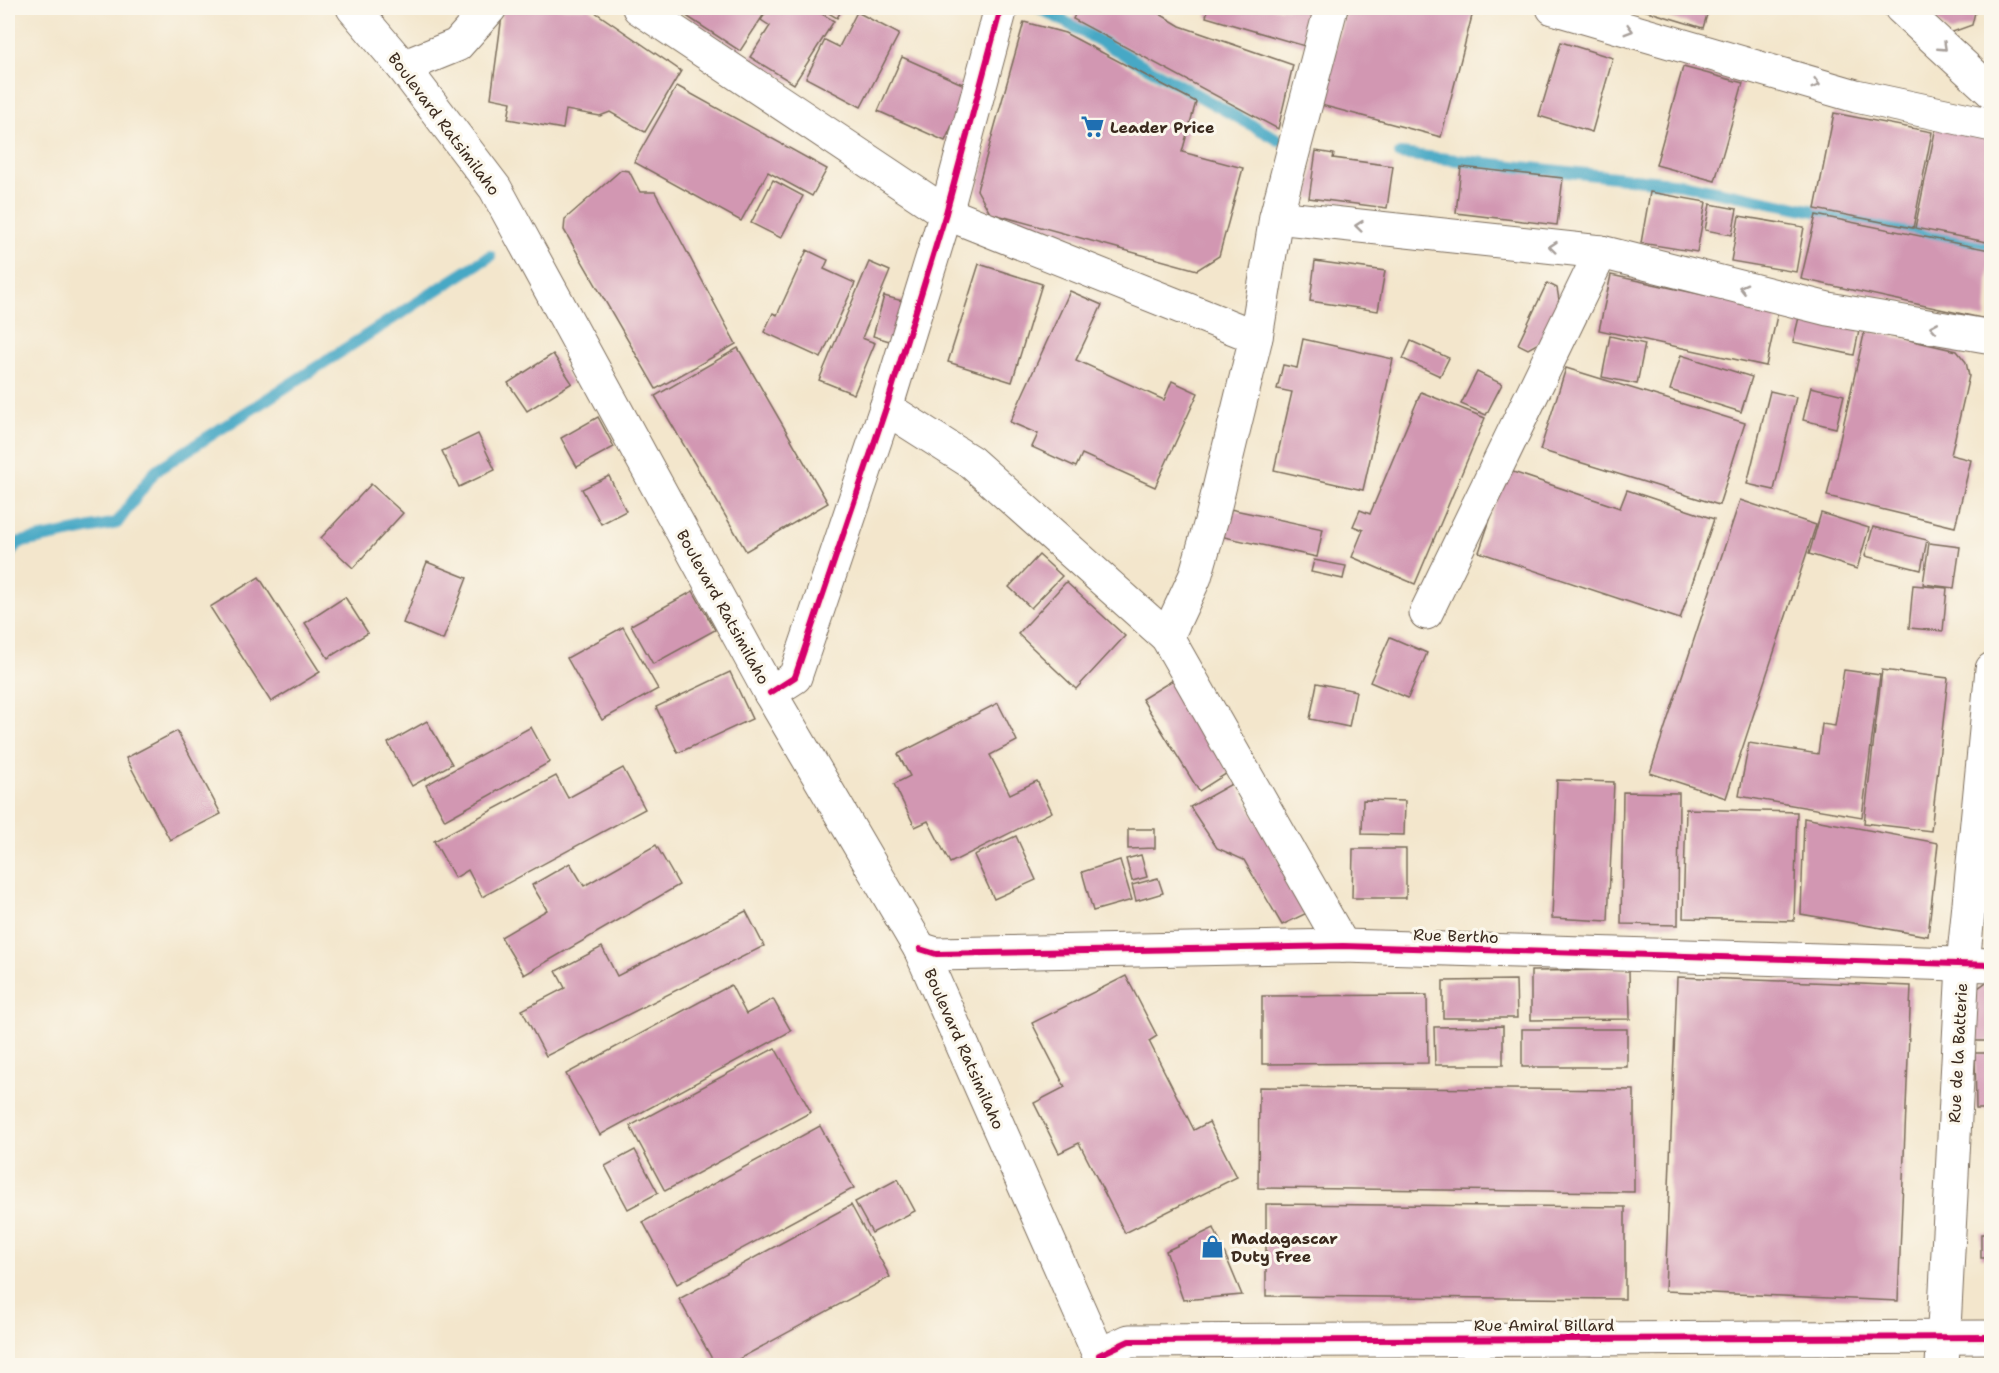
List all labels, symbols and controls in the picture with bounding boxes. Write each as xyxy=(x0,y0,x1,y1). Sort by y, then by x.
one-way arrow xyxy=(1623,23,1634,35)
one-way arrow xyxy=(1936,40,1947,51)
street label: Boulevard Ratsimilaho xyxy=(383,48,505,200)
one-way arrow xyxy=(1810,77,1821,89)
supermarket icon: Leader Price xyxy=(1079,114,1105,140)
place label: Leader Price xyxy=(1110,117,1215,138)
one-way arrow xyxy=(1354,220,1364,233)
one-way arrow xyxy=(1548,241,1557,254)
one-way arrow xyxy=(1738,282,1748,295)
one-way arrow xyxy=(1929,322,1939,334)
street label: Boulevard Ratsimilaho xyxy=(672,526,774,688)
street label: Rue Bertho xyxy=(1413,924,1499,948)
street label: Boulevard Ratsimilaho xyxy=(919,965,1009,1133)
street label: Rue de la Batterie xyxy=(1944,982,1972,1124)
place label: Madagascar Duty Free xyxy=(1231,1228,1338,1267)
shop icon: Madagascar Duty Free xyxy=(1200,1234,1226,1260)
street label: Rue Amiral Billard xyxy=(1474,1315,1614,1336)

